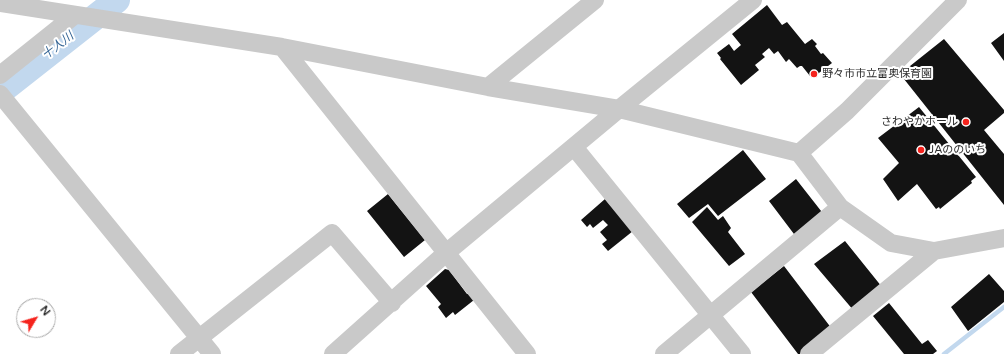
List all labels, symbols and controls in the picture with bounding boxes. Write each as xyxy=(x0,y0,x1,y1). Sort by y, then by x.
water label: 十人川 xyxy=(39,29,77,63)
place label: 野々市市立富奥保育園 xyxy=(822,67,932,81)
marker: 野々市市立富奥保育園 xyxy=(809,69,819,79)
place label: さわやかホール xyxy=(881,115,958,129)
marker: さわやかホール xyxy=(961,117,971,127)
place label: JAののいち xyxy=(929,143,986,157)
marker: JAののいち xyxy=(916,145,926,155)
north arrow xyxy=(16,298,56,338)
text: N xyxy=(37,303,53,318)

